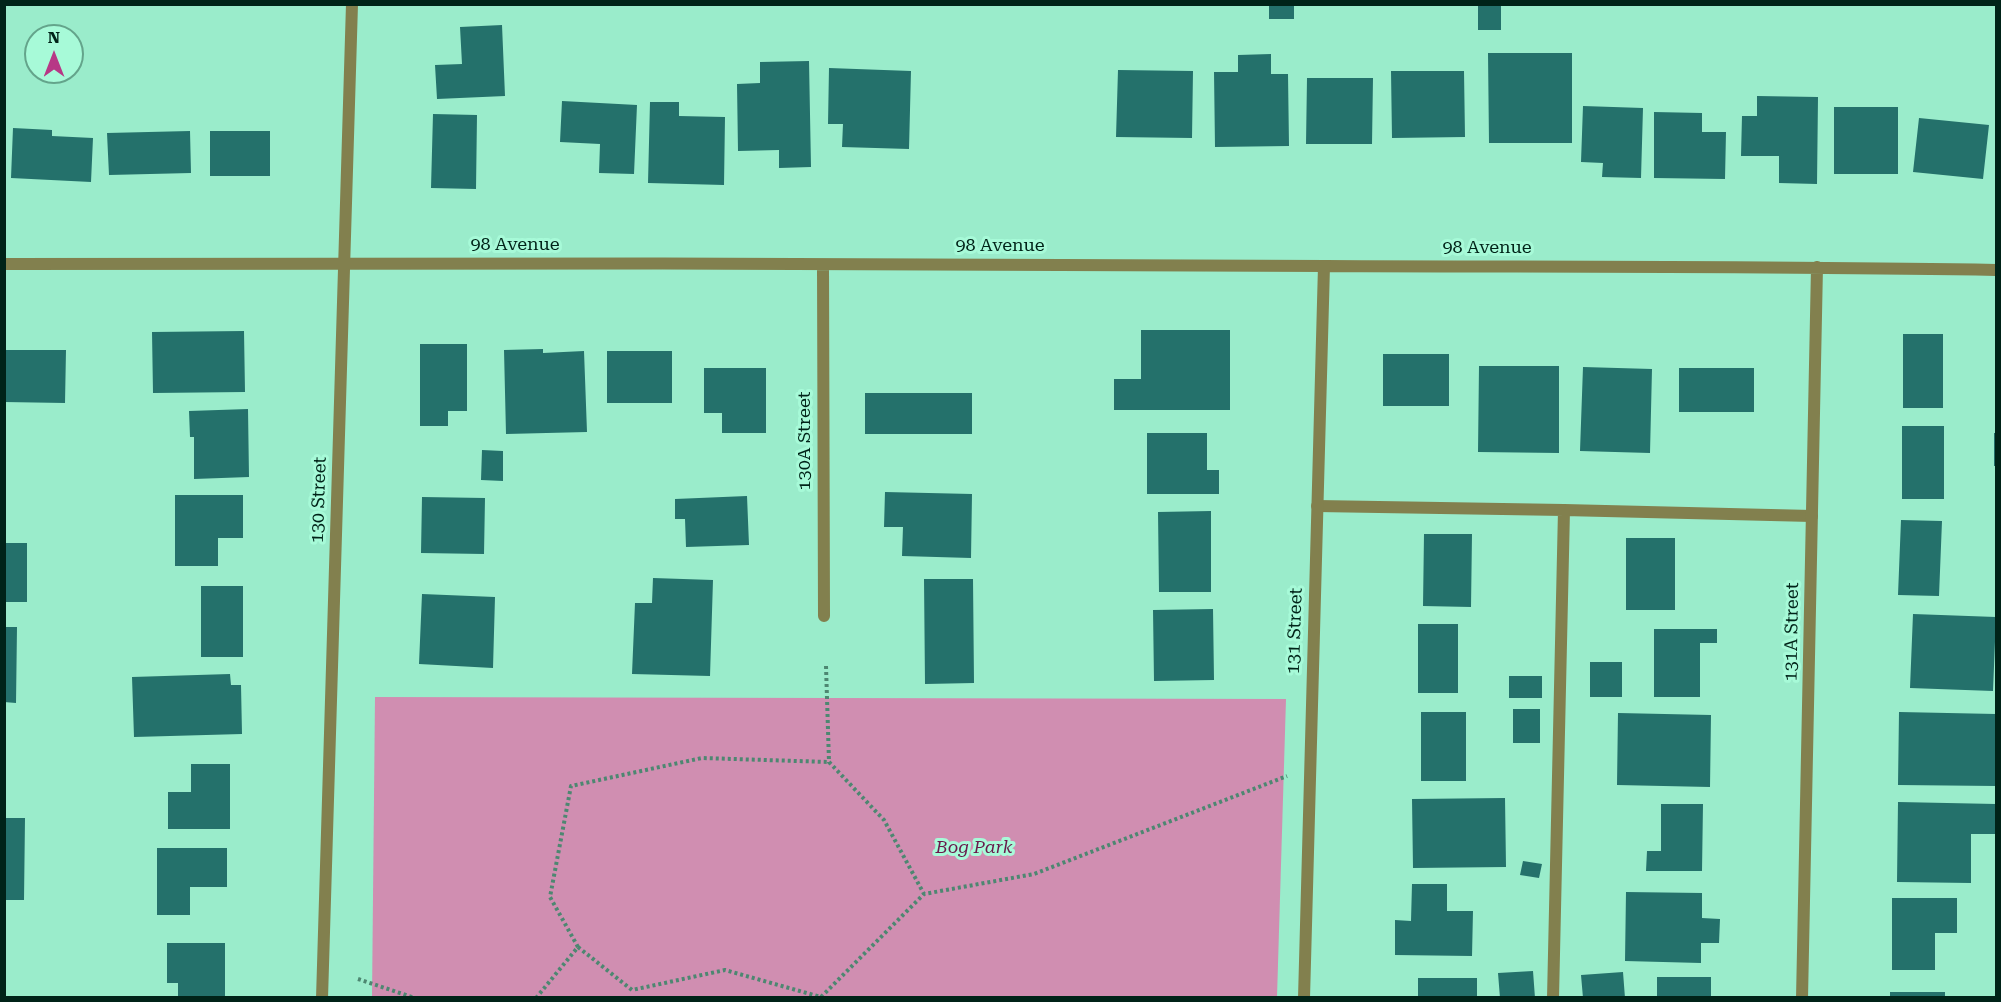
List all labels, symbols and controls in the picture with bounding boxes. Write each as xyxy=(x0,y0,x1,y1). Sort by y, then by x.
north arrow xyxy=(24,24,84,84)
text: N xyxy=(48,28,60,47)
street label: 98 Avenue xyxy=(470,234,560,256)
street label: 98 Avenue xyxy=(955,235,1045,257)
street label: 98 Avenue xyxy=(1442,237,1532,259)
street label: 130A Street xyxy=(794,392,816,490)
street label: 130 Street xyxy=(307,456,331,544)
street label: 131A Street xyxy=(1780,582,1804,682)
street label: 131 Street xyxy=(1283,587,1307,675)
park label: Bog Park xyxy=(936,837,1012,859)

